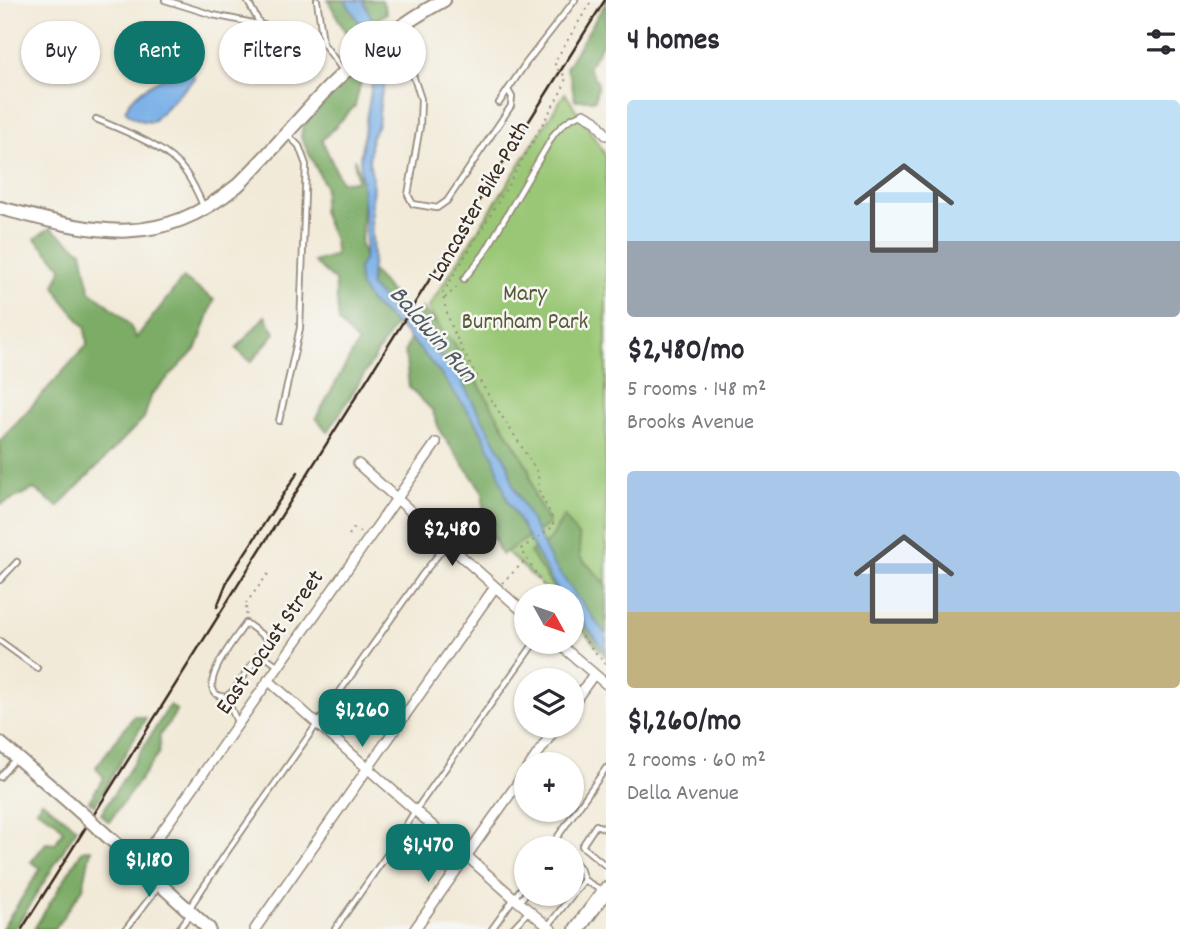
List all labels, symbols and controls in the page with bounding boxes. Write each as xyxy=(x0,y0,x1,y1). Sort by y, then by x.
chip: Buy xyxy=(21,21,100,84)
chip: Rent xyxy=(114,21,205,84)
chip: Filters xyxy=(219,21,326,84)
chip: New xyxy=(340,21,426,84)
text: 4 homes xyxy=(627,21,720,64)
icon: filters xyxy=(1142,23,1180,61)
street label: Lancaster Bike Path xyxy=(420,115,540,289)
icon: home xyxy=(841,145,967,271)
water label: Baldwin Run xyxy=(379,278,485,393)
park label: Mary Burnham Park xyxy=(462,278,588,340)
text: $2,480/mo xyxy=(627,331,744,374)
text: 5 rooms · 148 m² xyxy=(627,374,766,407)
text: Brooks Avenue xyxy=(627,407,754,440)
pin: $2,480 xyxy=(395,508,509,568)
text: $2,480 xyxy=(423,514,481,547)
icon: home xyxy=(841,516,967,642)
street label: East Locust Street xyxy=(208,564,334,722)
north arrow xyxy=(514,584,584,654)
map controls xyxy=(514,584,584,906)
button: layers xyxy=(514,668,584,738)
pin: $1,260 xyxy=(305,690,419,749)
text: $1,260 xyxy=(335,695,389,728)
text: $1,260/mo xyxy=(627,702,741,745)
text: 2 rooms · 60 m² xyxy=(627,745,766,778)
button: + xyxy=(514,752,584,822)
text: Della Avenue xyxy=(627,778,739,811)
pin: $1,470 xyxy=(371,824,485,884)
text: $1,470 xyxy=(402,830,454,863)
button: − xyxy=(514,836,584,906)
pin: $1,180 xyxy=(92,839,206,899)
text: $1,180 xyxy=(125,845,173,878)

